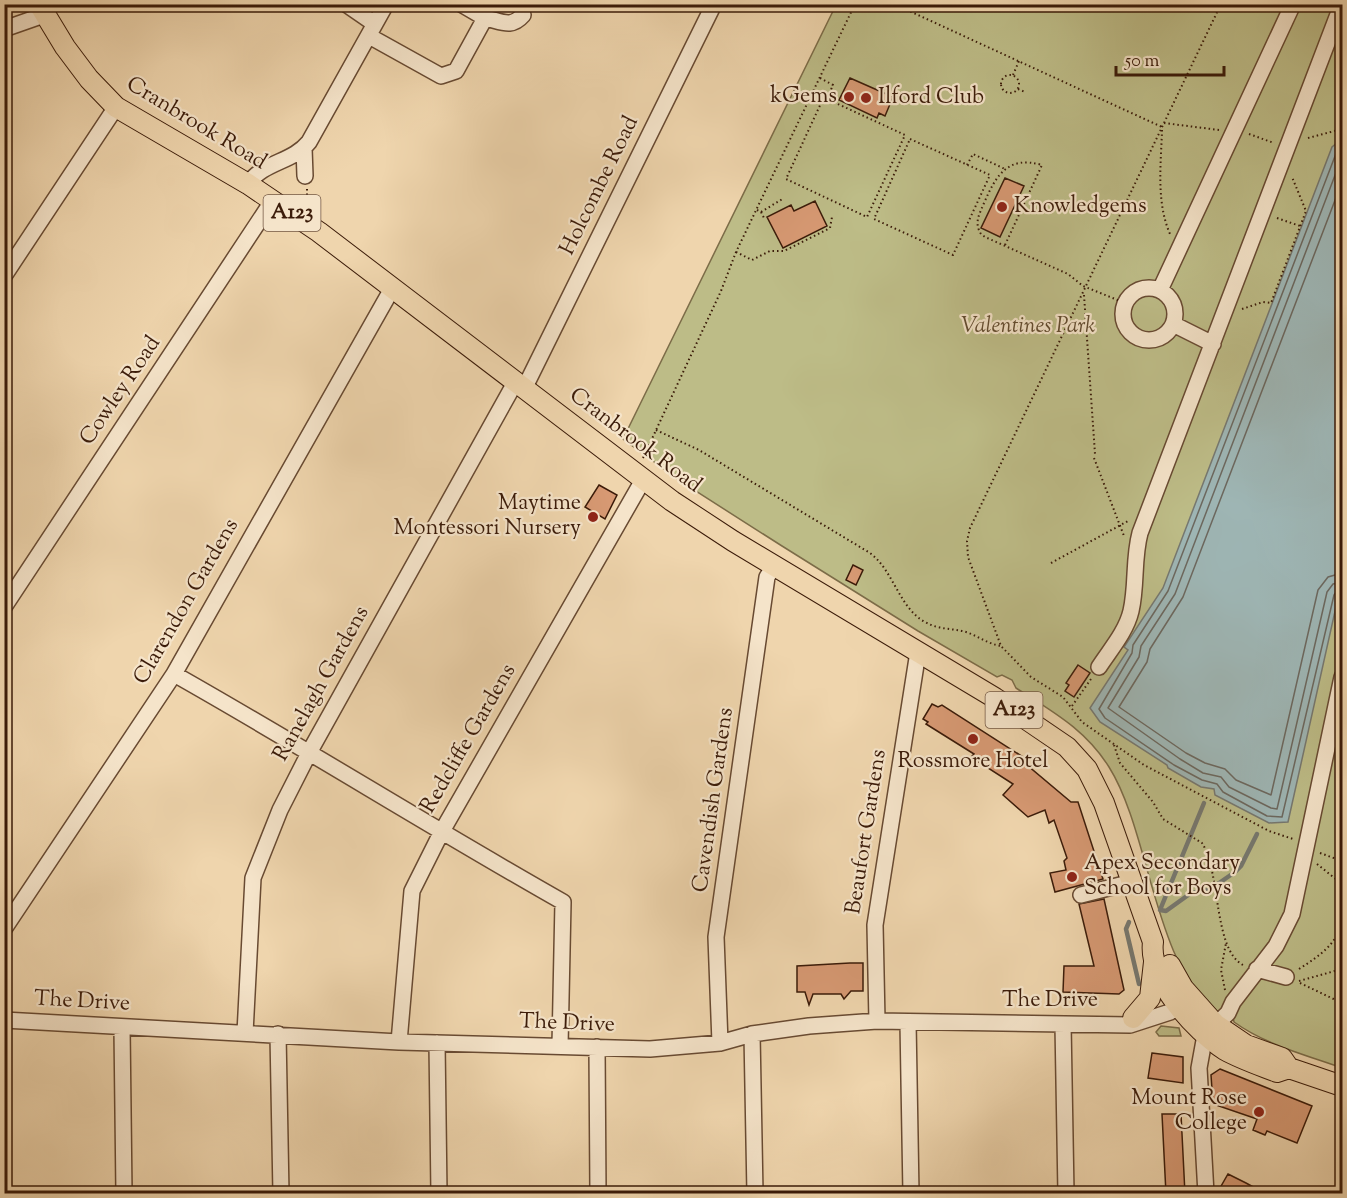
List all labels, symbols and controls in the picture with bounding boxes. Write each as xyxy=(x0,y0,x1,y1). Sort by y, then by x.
scale bar xyxy=(1116,39,1224,77)
text: 50 m xyxy=(1124,49,1160,75)
street label: Cranbrook Road xyxy=(120,69,272,179)
place label: kGems xyxy=(770,81,837,113)
place label: Ilford Club xyxy=(878,82,984,114)
marker: kGems xyxy=(842,90,856,104)
marker: Ilford Club xyxy=(859,91,873,105)
street label: Holcombe Road xyxy=(552,111,648,261)
place label: Knowledgems xyxy=(1014,191,1147,223)
road number: A123 xyxy=(264,195,320,231)
marker: Knowledgems xyxy=(995,200,1009,214)
park label: Valentines Park xyxy=(961,311,1095,343)
street label: Cowley Road xyxy=(73,330,169,452)
street label: Cranbrook Road xyxy=(562,380,708,502)
place label: Maytime Montessori Nursery xyxy=(394,488,581,545)
marker: Maytime Montessori Nursery xyxy=(586,510,600,524)
street label: Clarendon Gardens xyxy=(126,513,248,691)
street label: Ranelagh Gardens xyxy=(266,600,378,768)
street label: Redcliffe Gardens xyxy=(413,658,525,820)
road number: A123 xyxy=(986,692,1042,728)
street label: Cavendish Gardens xyxy=(685,706,743,894)
marker: Rossmore Hotel xyxy=(966,732,980,746)
place label: Rossmore Hotel xyxy=(898,746,1048,778)
street label: Beaufort Gardens xyxy=(838,747,896,917)
place label: Apex Secondary School for Boys xyxy=(1084,848,1240,905)
marker: Apex Secondary School for Boys xyxy=(1065,870,1079,884)
street label: The Drive xyxy=(33,984,131,1020)
street label: The Drive xyxy=(1002,985,1098,1017)
street label: The Drive xyxy=(518,1006,616,1042)
place label: Mount Rose College xyxy=(1131,1083,1247,1140)
marker: Mount Rose College xyxy=(1252,1105,1266,1119)

